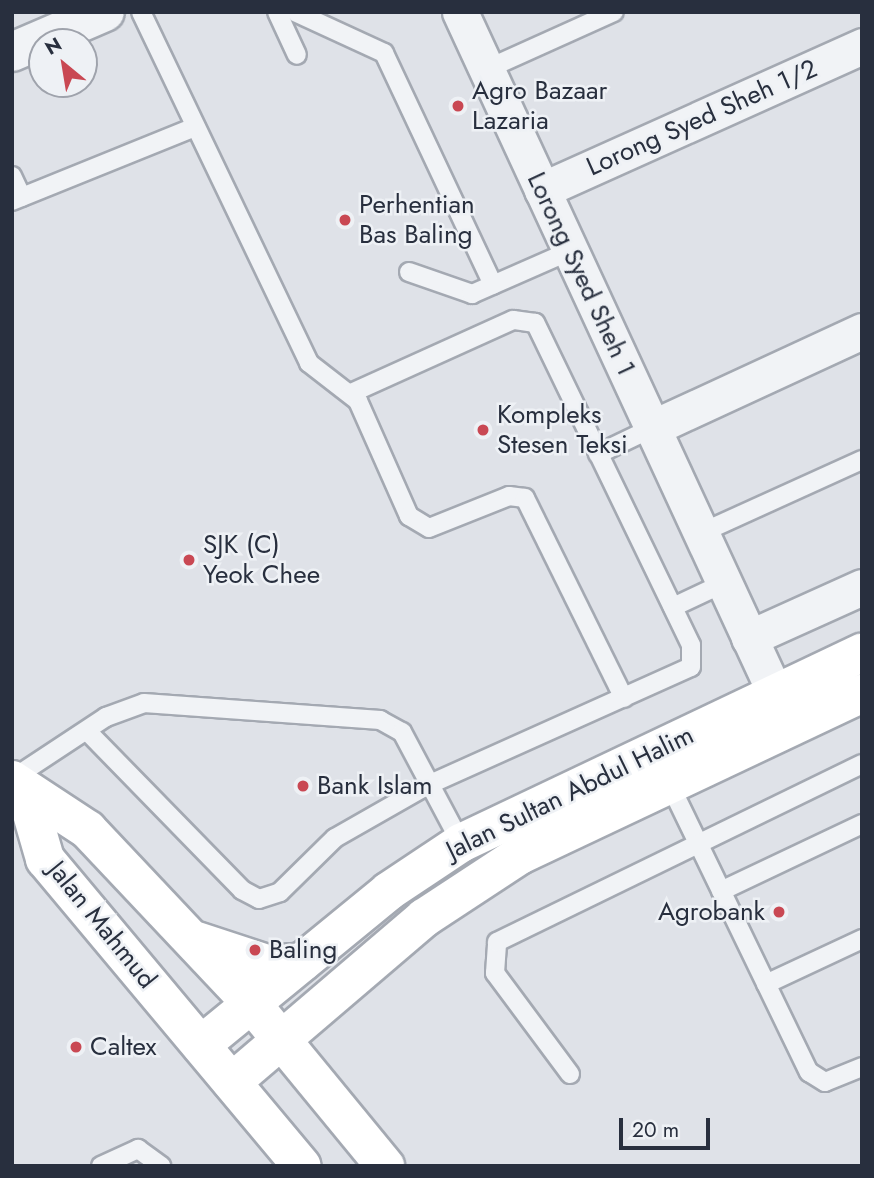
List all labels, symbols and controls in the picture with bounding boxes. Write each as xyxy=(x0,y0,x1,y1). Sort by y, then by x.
north arrow xyxy=(28,28,98,98)
text: N xyxy=(40,31,67,62)
street label: Lorong Syed Sheh 1/2 xyxy=(582,53,822,183)
place label: Agro Bazaar Lazaria xyxy=(472,75,607,136)
marker: Agro Bazaar Lazaria xyxy=(450,98,466,114)
street label: Lorong Syed Sheh 1 xyxy=(520,167,642,381)
place label: Perhentian Bas Baling xyxy=(359,189,475,250)
marker: Perhentian Bas Baling xyxy=(337,212,353,228)
place label: Kompleks Stesen Teksi xyxy=(497,399,628,460)
marker: Kompleks Stesen Teksi xyxy=(475,422,491,438)
place label: SJK (C) Yeok Chee xyxy=(203,529,320,590)
marker: SJK (C) Yeok Chee xyxy=(181,552,197,568)
street label: Jalan Sultan Abdul Halim xyxy=(441,720,699,866)
place label: Bank Islam xyxy=(317,770,433,802)
marker: Bank Islam xyxy=(295,778,311,794)
street label: Jalan Mahmud xyxy=(41,855,163,995)
place label: Agrobank xyxy=(658,896,765,928)
marker: Agrobank xyxy=(771,904,787,920)
place label: Baling xyxy=(269,934,337,966)
marker: Baling xyxy=(247,942,263,958)
place label: Caltex xyxy=(90,1031,156,1063)
marker: Caltex xyxy=(68,1039,84,1055)
scale bar xyxy=(622,1104,713,1148)
text: 20 m xyxy=(632,1115,679,1145)

